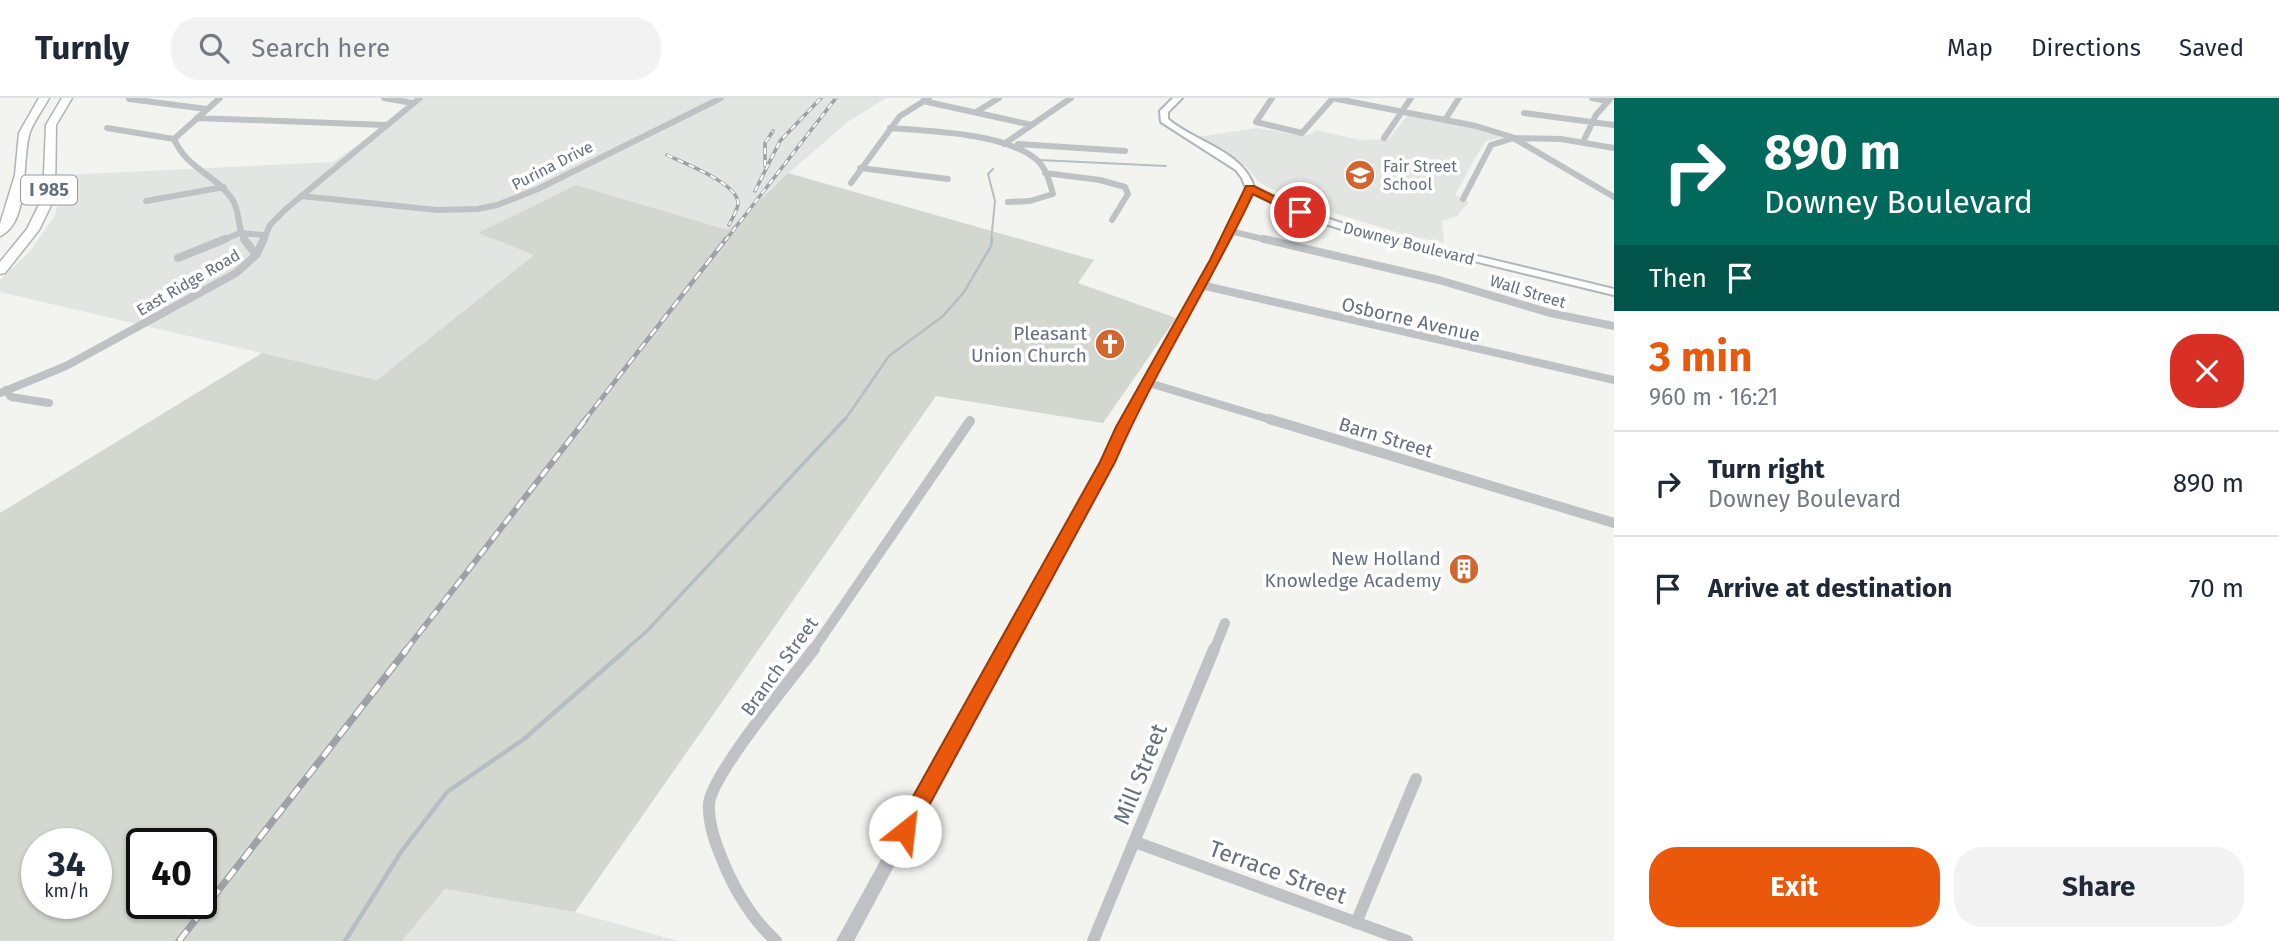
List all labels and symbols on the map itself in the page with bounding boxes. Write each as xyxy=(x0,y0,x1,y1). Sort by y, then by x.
street label: Purina Drive xyxy=(508,137,596,194)
place label: Fair Street School xyxy=(1383,157,1457,194)
school or university icon: Fair Street School xyxy=(1343,158,1377,192)
road number: I 985 xyxy=(21,176,77,204)
pin xyxy=(1270,182,1330,242)
street label: Downey Boulevard xyxy=(1341,218,1476,269)
street label: East Ridge Road xyxy=(133,245,243,320)
street label: Wall Street xyxy=(1488,271,1568,312)
street label: Osborne Avenue xyxy=(1339,292,1482,347)
place label: Pleasant Union Church xyxy=(971,322,1087,367)
church icon: Pleasant Union Church xyxy=(1093,327,1127,361)
street label: Barn Street xyxy=(1336,412,1436,463)
place label: New Holland Knowledge Academy xyxy=(1264,547,1442,592)
building icon: New Holland Knowledge Academy xyxy=(1447,552,1481,586)
street label: Branch Street xyxy=(736,612,823,720)
street label: Mill Street xyxy=(1107,719,1173,829)
position arrow xyxy=(868,794,942,868)
speed limit sign: 40 xyxy=(126,828,217,919)
street label: Terrace Street xyxy=(1205,834,1351,910)

